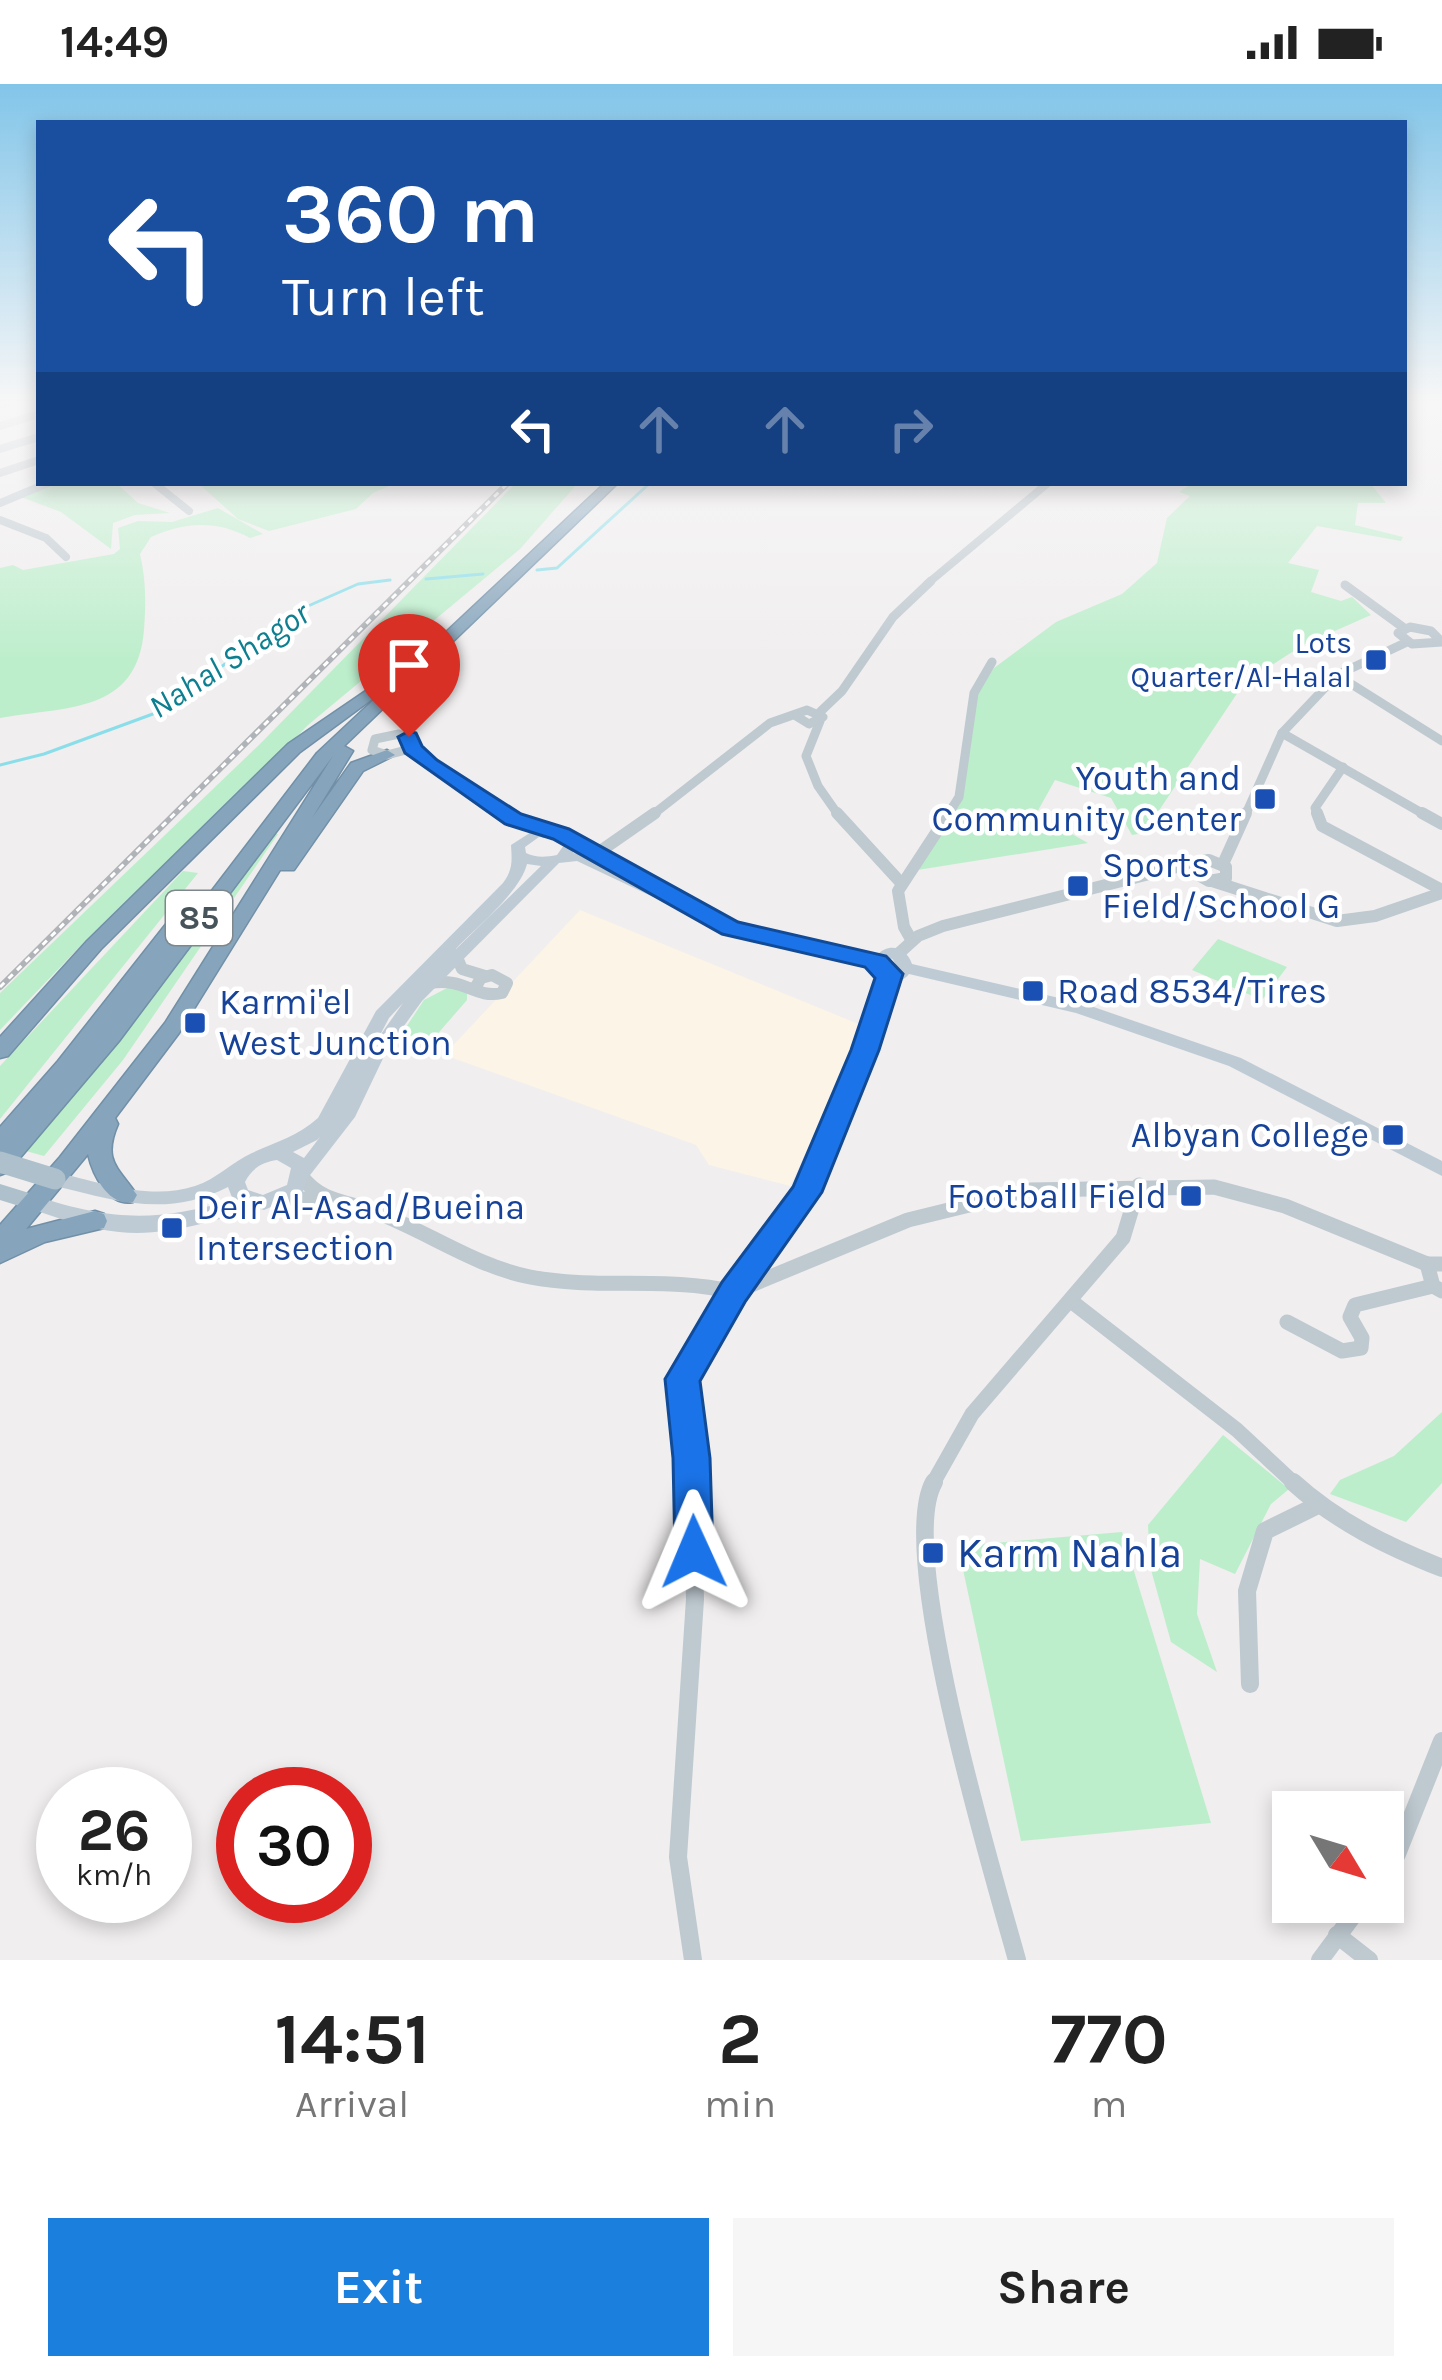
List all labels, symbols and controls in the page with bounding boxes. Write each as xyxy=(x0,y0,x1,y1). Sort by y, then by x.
text: 14:49 xyxy=(60,16,169,68)
text: 360 m xyxy=(282,165,539,263)
icon: left xyxy=(84,168,240,324)
text: Turn left xyxy=(282,265,485,329)
icon: left xyxy=(500,396,566,462)
icon: ahead xyxy=(626,396,692,462)
icon: ahead xyxy=(752,396,818,462)
icon: right xyxy=(878,396,944,462)
water label: Nahal Shagor xyxy=(142,593,318,726)
pin xyxy=(358,614,460,737)
place label: Lots Quarter/Al-Halal xyxy=(1130,625,1352,695)
icon: arrive xyxy=(376,632,442,698)
marker: Lots Quarter/Al-Halal xyxy=(1363,647,1389,673)
place label: Youth and Community Center xyxy=(931,757,1242,840)
marker: Youth and Community Center xyxy=(1252,786,1278,812)
place label: Sports Field/School G xyxy=(1102,844,1340,927)
marker: Sports Field/School G xyxy=(1065,873,1091,899)
road number: 85 xyxy=(166,891,232,945)
place label: Road 8534/Tires xyxy=(1057,970,1327,1012)
marker: Road 8534/Tires xyxy=(1020,978,1046,1004)
place label: Karmi'el West Junction xyxy=(219,981,452,1064)
marker: Karmi'el West Junction xyxy=(182,1010,208,1036)
place label: Albyan College xyxy=(1131,1114,1369,1156)
marker: Albyan College xyxy=(1380,1122,1406,1148)
place label: Football Field xyxy=(947,1175,1167,1217)
marker: Football Field xyxy=(1178,1183,1204,1209)
place label: Deir Al-Asad/Bueina Intersection xyxy=(196,1186,525,1269)
marker: Deir Al-Asad/Bueina Intersection xyxy=(159,1215,185,1241)
position arrow xyxy=(631,1489,757,1615)
place label: Karm Nahla xyxy=(957,1528,1182,1578)
marker: Karm Nahla xyxy=(920,1540,946,1566)
speed limit sign: 30 xyxy=(216,1767,372,1923)
north arrow xyxy=(1272,1791,1404,1923)
map controls xyxy=(1272,1791,1404,1923)
text: 26 xyxy=(78,1795,150,1865)
text: km/h xyxy=(76,1857,152,1893)
text: 14:51 xyxy=(274,1997,430,2081)
text: 2 xyxy=(718,1997,762,2081)
text: 770 xyxy=(1050,1997,1168,2081)
text: Arrival xyxy=(295,2081,409,2127)
text: min xyxy=(704,2081,776,2127)
text: m xyxy=(1091,2081,1127,2127)
button: Exit xyxy=(48,2218,709,2356)
button: Share xyxy=(733,2218,1394,2356)

